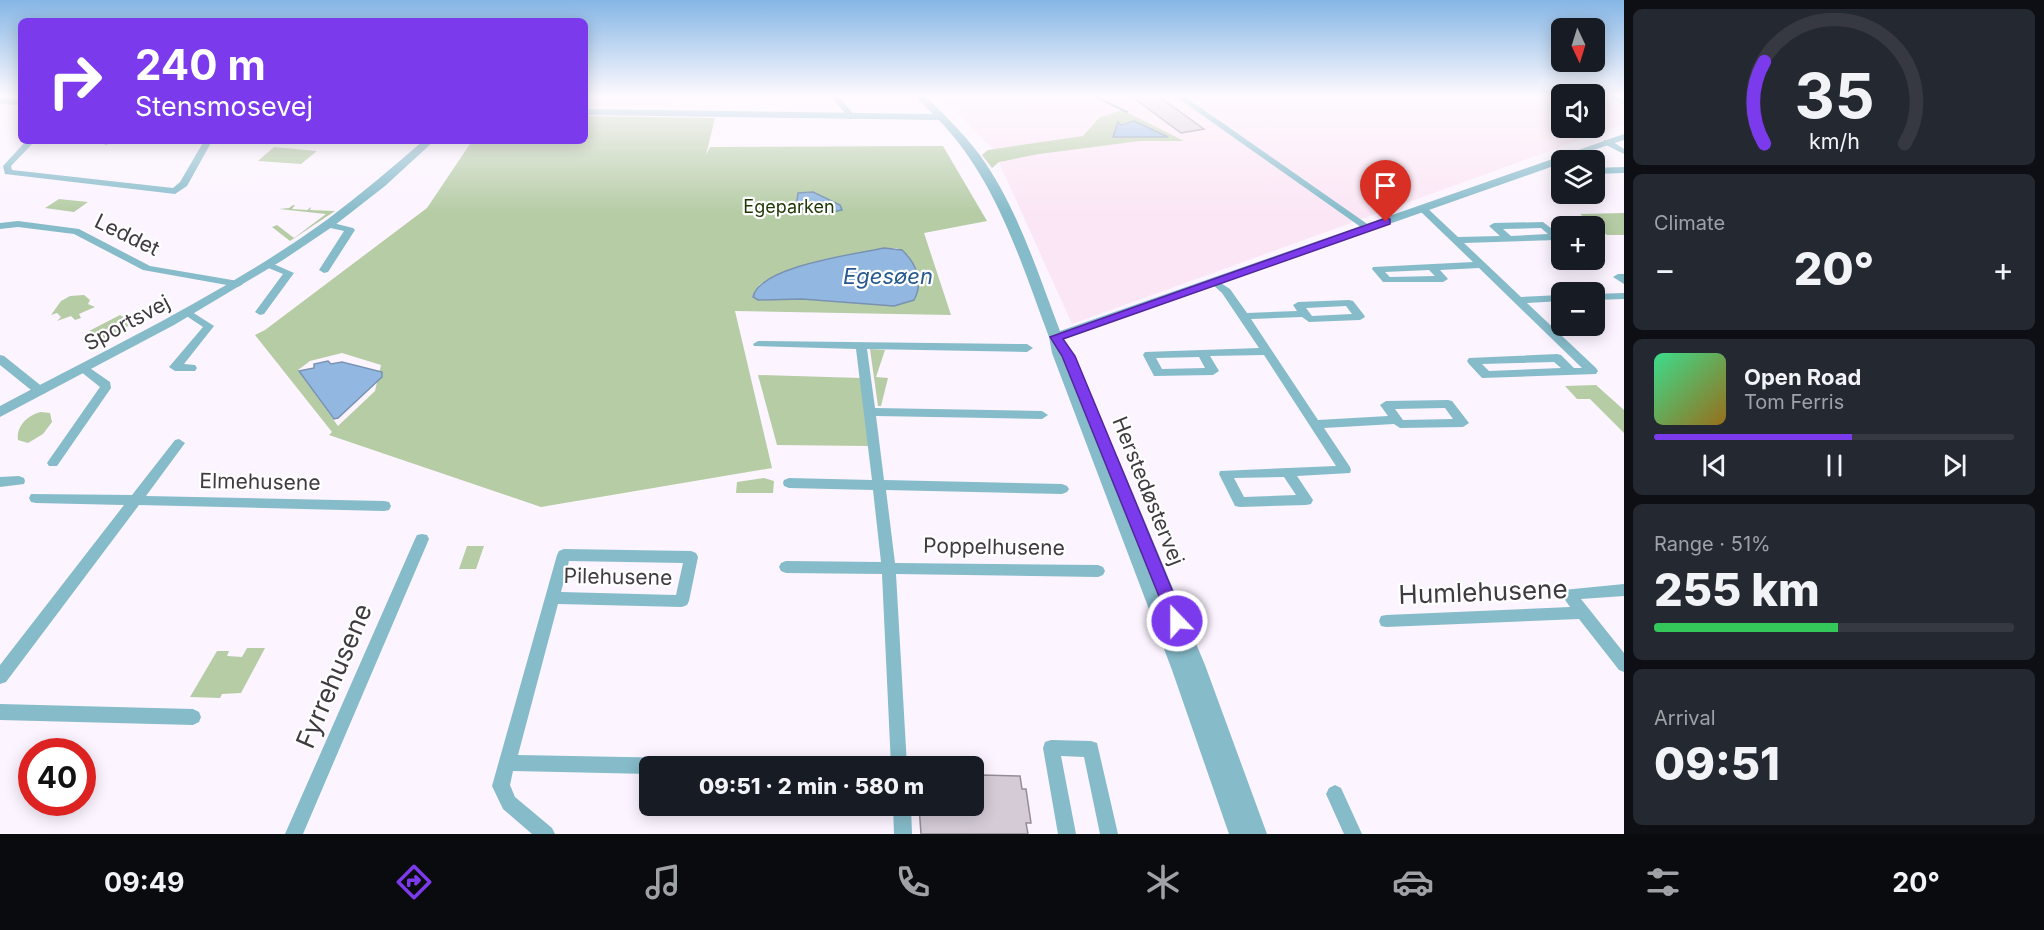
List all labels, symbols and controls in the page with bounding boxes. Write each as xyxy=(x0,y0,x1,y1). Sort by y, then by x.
north arrow xyxy=(1551,18,1605,72)
map controls xyxy=(1551,18,1605,336)
text: 240 m xyxy=(135,39,266,90)
icon: right xyxy=(36,42,114,120)
text: 35 xyxy=(1794,58,1874,133)
button: sound xyxy=(1551,84,1605,138)
text: Stensmosevej xyxy=(135,90,313,123)
text: km/h xyxy=(1809,128,1859,154)
button: layers xyxy=(1551,150,1605,204)
pin xyxy=(1360,160,1411,222)
icon: arrive xyxy=(1369,169,1402,202)
park label: Egeparken xyxy=(743,196,835,217)
street label: Leddet xyxy=(91,208,164,261)
text: Climate xyxy=(1654,211,1725,235)
button: + xyxy=(1551,216,1605,270)
text: 20° xyxy=(1794,241,1874,296)
text: − xyxy=(1654,249,1676,289)
text: + xyxy=(1992,249,2014,289)
water label: Egesøen xyxy=(843,263,933,289)
button: − xyxy=(1551,282,1605,336)
street label: Sportsvej xyxy=(80,290,174,356)
text: Open Road xyxy=(1744,364,1861,390)
text: Tom Ferris xyxy=(1744,390,1844,414)
street label: Herstedøstervej xyxy=(1107,413,1190,569)
icon: previous xyxy=(1698,449,1731,482)
icon: pause xyxy=(1818,449,1851,482)
icon: next xyxy=(1938,449,1971,482)
street label: Elmehusene xyxy=(199,468,321,495)
text: Range · 51% xyxy=(1654,532,1771,556)
street label: Poppelhusene xyxy=(923,533,1065,560)
text: 255 km xyxy=(1654,562,1820,617)
street label: Pilehusene xyxy=(563,563,673,590)
street label: Humlehusene xyxy=(1398,573,1568,610)
position arrow xyxy=(1145,589,1209,653)
street label: Fyrrehusene xyxy=(289,599,378,753)
text: Arrival xyxy=(1654,706,1716,730)
text: 09:51 xyxy=(1654,736,1780,791)
speed limit sign: 40 xyxy=(18,738,96,816)
text: 09:51 · 2 min · 580 m xyxy=(699,773,924,799)
icon: directions xyxy=(393,861,435,903)
icon: music xyxy=(642,861,684,903)
icon: phone xyxy=(892,861,934,903)
icon: climate xyxy=(1142,861,1184,903)
icon: car xyxy=(1392,861,1434,903)
icon: filters xyxy=(1642,861,1684,903)
text: 09:49 xyxy=(104,866,185,899)
text: 20° xyxy=(1892,866,1940,899)

